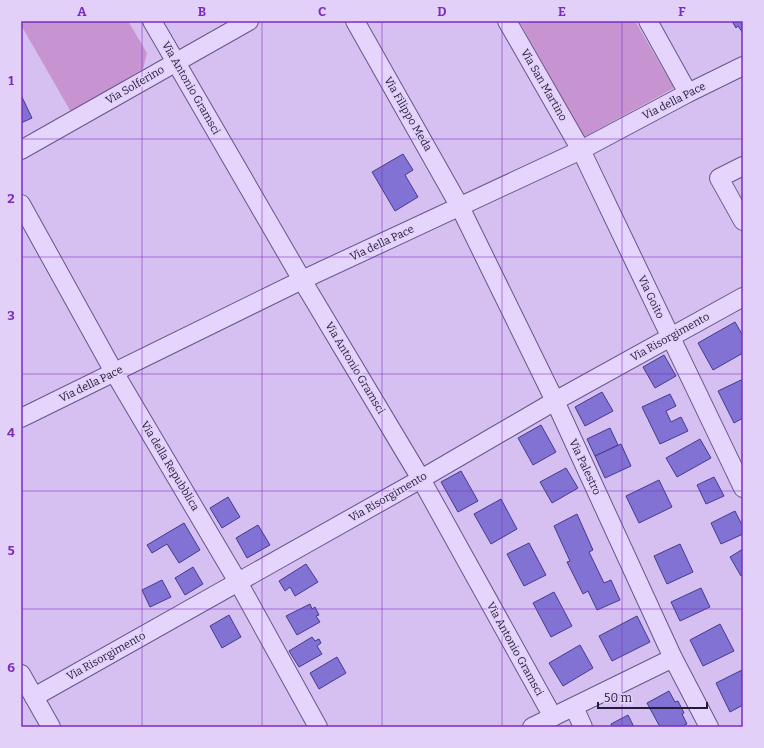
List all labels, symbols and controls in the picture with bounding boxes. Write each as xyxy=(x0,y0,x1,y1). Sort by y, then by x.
text: A xyxy=(77,4,87,19)
text: B xyxy=(198,4,206,19)
text: C xyxy=(318,4,326,19)
text: D xyxy=(437,4,447,19)
text: E xyxy=(558,4,566,19)
text: F xyxy=(678,4,686,19)
street label: Via Antonio Gramsci xyxy=(159,39,223,137)
street label: Via San Martino xyxy=(518,47,570,123)
street label: Via Solferino xyxy=(103,63,167,107)
text: 1 xyxy=(8,73,14,88)
street label: Via Filippo Meda xyxy=(381,74,435,154)
street label: Via della Pace xyxy=(640,80,708,122)
text: 2 xyxy=(7,191,15,206)
street label: Via della Pace xyxy=(348,222,416,264)
street label: Via Goito xyxy=(635,273,667,321)
text: 3 xyxy=(7,308,15,323)
street label: Via Risorgimento xyxy=(628,310,712,364)
street label: Via Antonio Gramsci xyxy=(322,320,388,417)
street label: Via della Pace xyxy=(57,363,125,405)
street label: Via della Repubblica xyxy=(138,419,202,513)
text: 4 xyxy=(7,425,15,440)
street label: Via Palestro xyxy=(566,437,604,497)
street label: Via Risorgimento xyxy=(347,469,429,525)
text: 5 xyxy=(7,543,15,558)
street label: Via Antonio Gramsci xyxy=(484,600,547,699)
street label: Via Risorgimento xyxy=(64,629,148,683)
text: 6 xyxy=(7,660,15,675)
scale bar xyxy=(598,684,707,710)
text: 50 m xyxy=(604,691,633,705)

